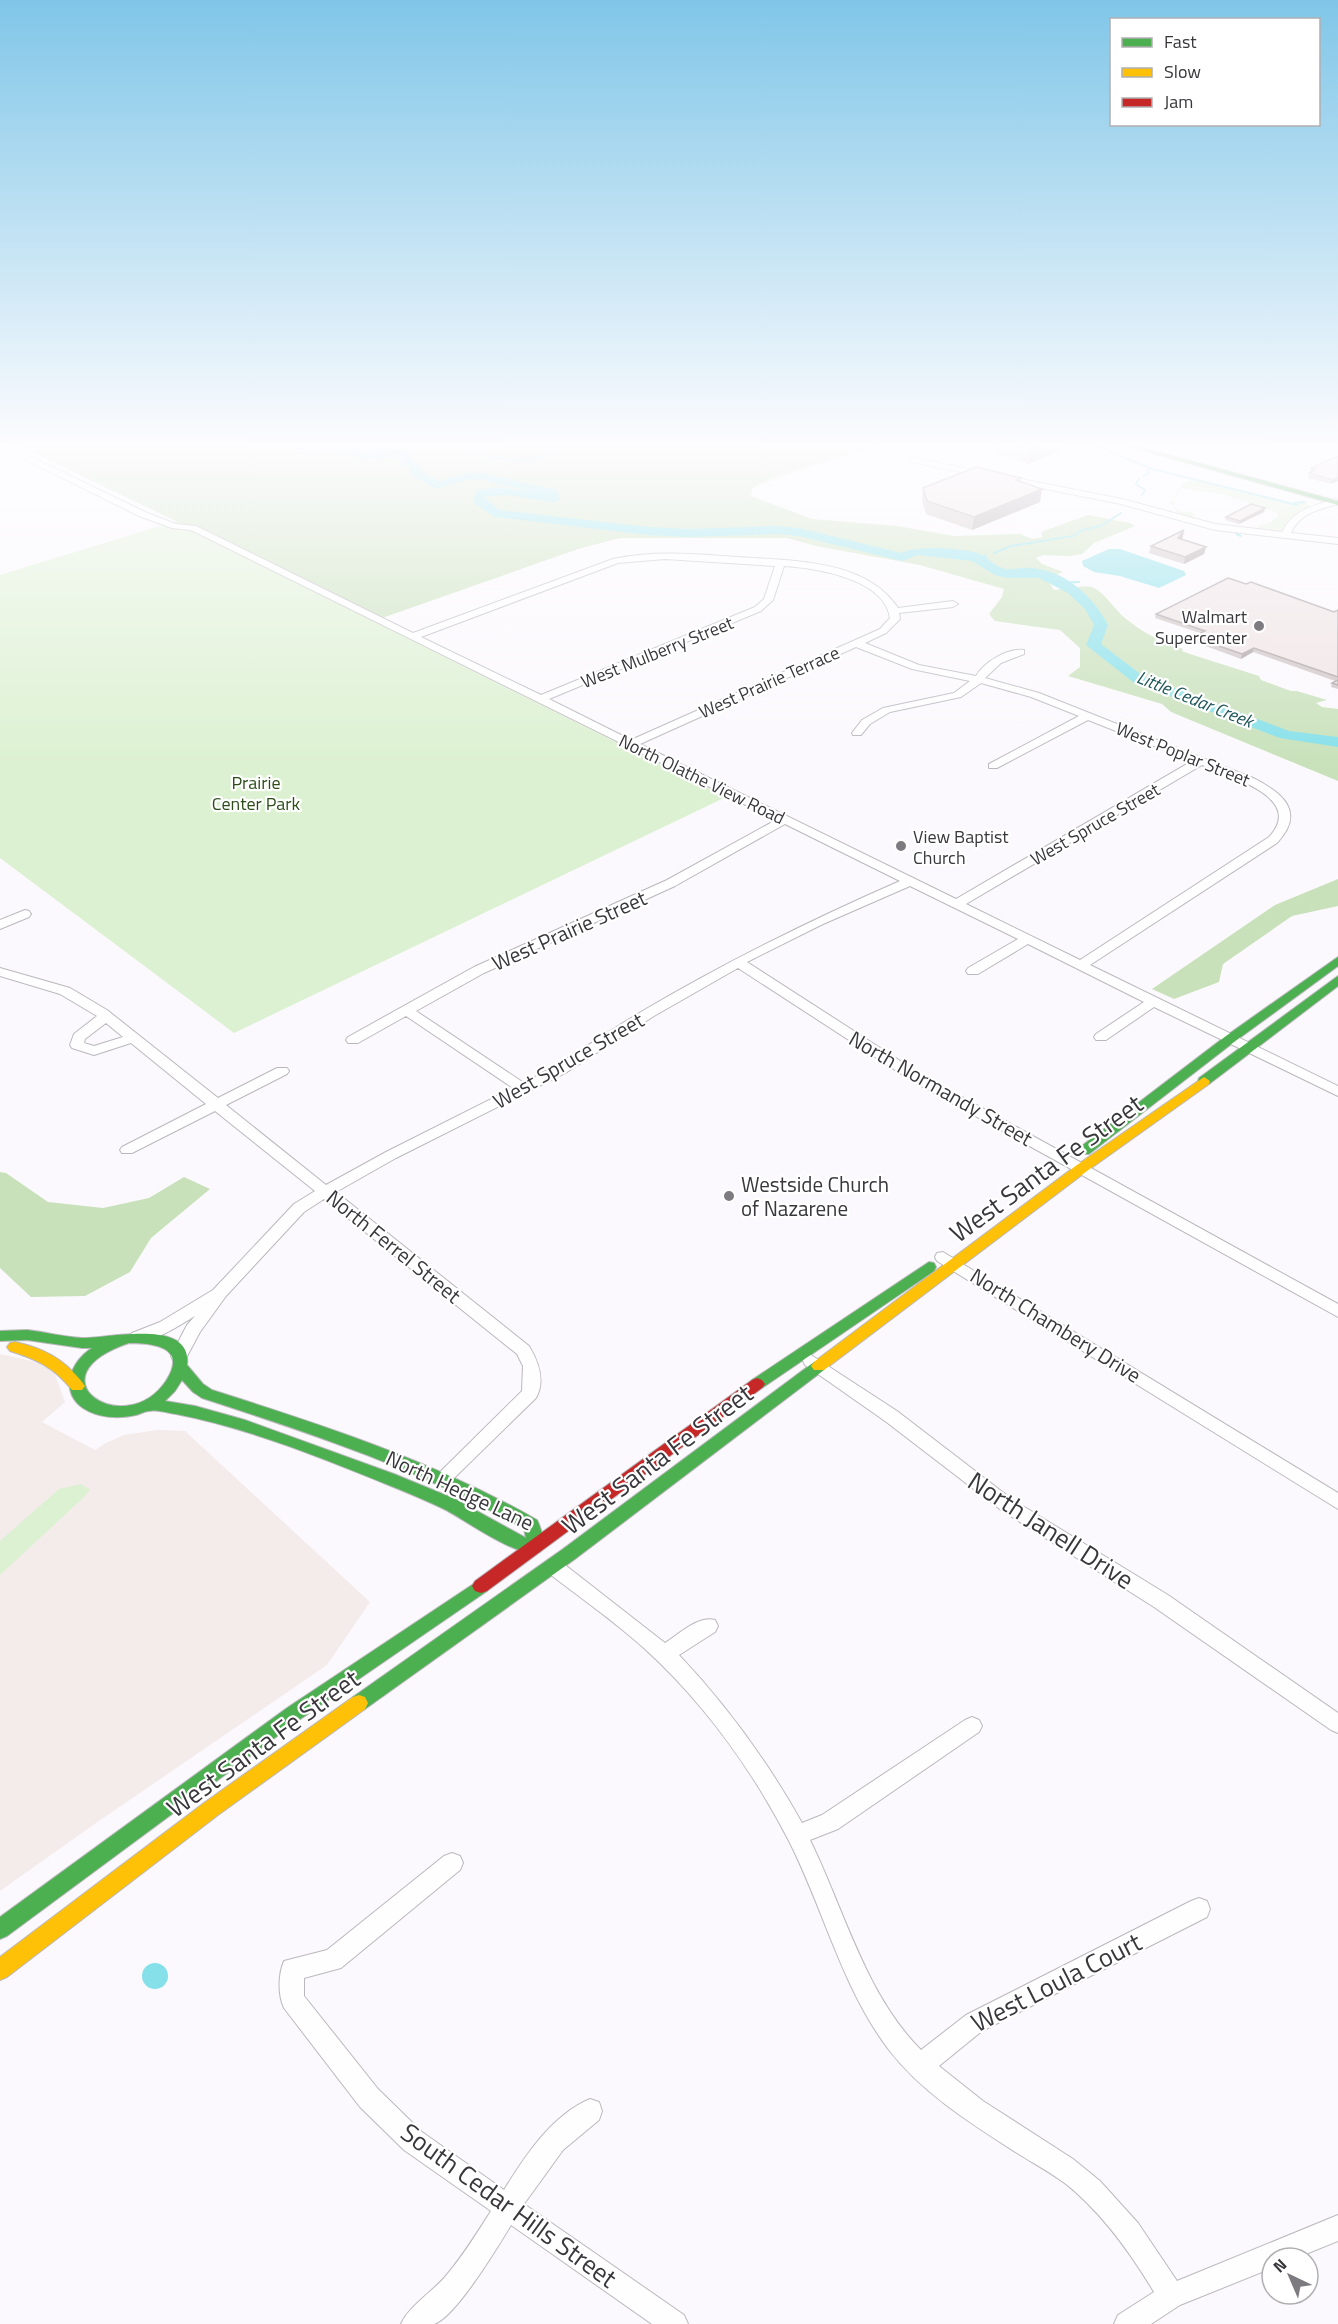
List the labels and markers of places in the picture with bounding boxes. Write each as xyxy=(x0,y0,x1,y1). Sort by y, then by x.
place label: Walmart Supercenter xyxy=(1155,603,1248,651)
marker: Walmart Supercenter xyxy=(1252,619,1266,633)
place label: View Baptist Church xyxy=(913,823,1009,871)
marker: View Baptist Church xyxy=(894,839,908,853)
place label: Westside Church of Nazarene xyxy=(741,1168,889,1224)
marker: Westside Church of Nazarene xyxy=(722,1189,736,1203)

